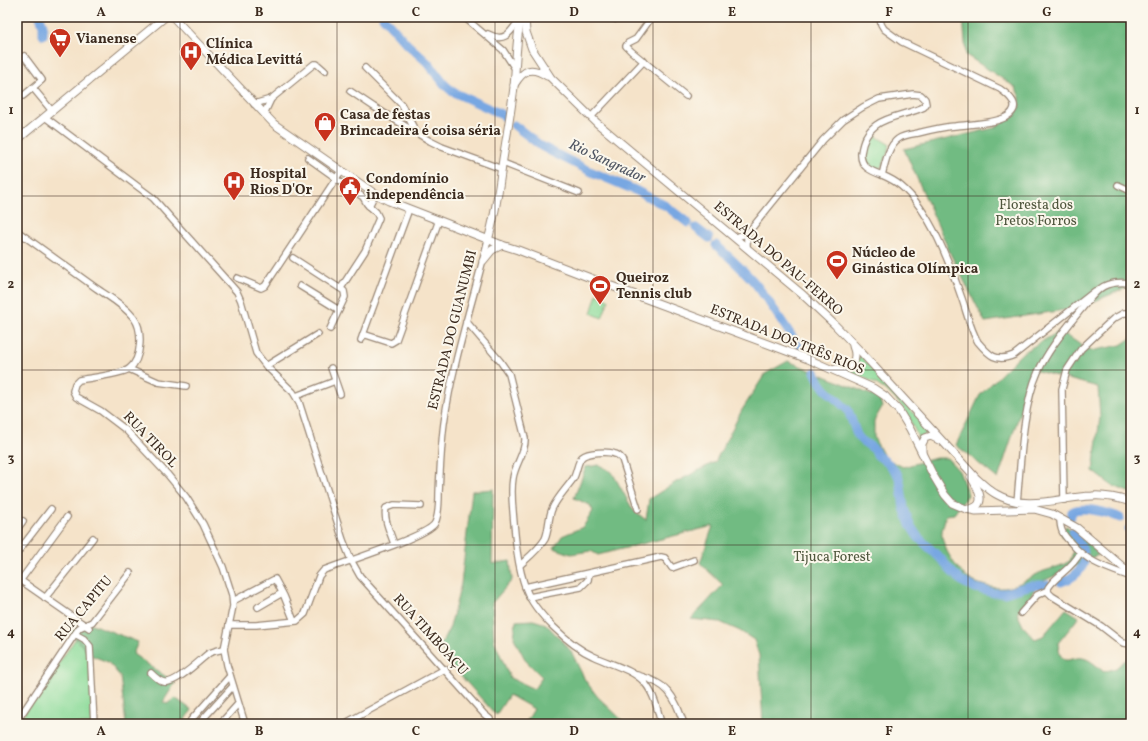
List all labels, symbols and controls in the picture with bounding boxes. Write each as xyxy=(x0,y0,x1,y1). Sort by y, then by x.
text: A xyxy=(96,4,106,22)
text: B xyxy=(255,4,264,22)
text: C xyxy=(412,4,420,22)
text: D xyxy=(569,4,579,22)
text: E xyxy=(728,4,736,22)
text: F xyxy=(885,4,893,22)
text: G xyxy=(1042,4,1052,22)
supermarket icon: Vianense xyxy=(47,26,73,59)
place label: Vianense xyxy=(76,30,137,49)
place label: Clínica Médica Levittá xyxy=(206,35,303,70)
hospital icon: Clínica Médica Levittá xyxy=(178,39,204,72)
text: 1 xyxy=(8,102,14,120)
text: 1 xyxy=(1134,102,1140,120)
place label: Casa de festas Brincadeira é coisa séria xyxy=(340,106,501,141)
shop icon: Casa de festas Brincadeira é coisa séria xyxy=(312,110,338,143)
water label: Rio Sangrador xyxy=(565,135,649,189)
place label: Hospital Rios D'Or xyxy=(250,165,312,200)
hospital icon: Hospital Rios D'Or xyxy=(221,169,247,202)
place label: Condomínio independência xyxy=(366,170,465,205)
public building icon: Condomínio independência xyxy=(337,174,363,207)
park label: Floresta dos Pretos Forros xyxy=(995,196,1077,231)
street label: ESTRADA DO PAU-FERRO xyxy=(709,197,847,321)
place label: Núcleo de Ginástica Olímpica xyxy=(852,244,979,279)
street label: ESTRADA DO GUANUMBI xyxy=(424,248,482,412)
sports icon: Núcleo de Ginástica Olímpica xyxy=(824,248,850,281)
place label: Queiroz Tennis club xyxy=(616,269,692,304)
sports icon: Queiroz Tennis club xyxy=(587,273,613,306)
text: 2 xyxy=(8,276,15,294)
text: 2 xyxy=(1134,276,1141,294)
street label: ESTRADA DOS TRÊS RIOS xyxy=(707,299,867,380)
street label: RUA TIROL xyxy=(118,408,182,472)
text: 3 xyxy=(8,450,15,468)
text: 3 xyxy=(1134,450,1141,468)
park label: Tijuca Forest xyxy=(793,548,871,567)
street label: RUA CAPITU xyxy=(51,572,117,646)
street label: RUA TIMBOAÇU xyxy=(388,590,472,680)
text: 4 xyxy=(7,624,15,642)
text: 4 xyxy=(1133,624,1141,642)
text: A xyxy=(96,723,106,741)
text: B xyxy=(255,723,264,741)
text: C xyxy=(412,723,420,741)
text: D xyxy=(569,723,579,741)
text: E xyxy=(728,723,736,741)
text: F xyxy=(885,723,893,741)
text: G xyxy=(1042,723,1052,741)

